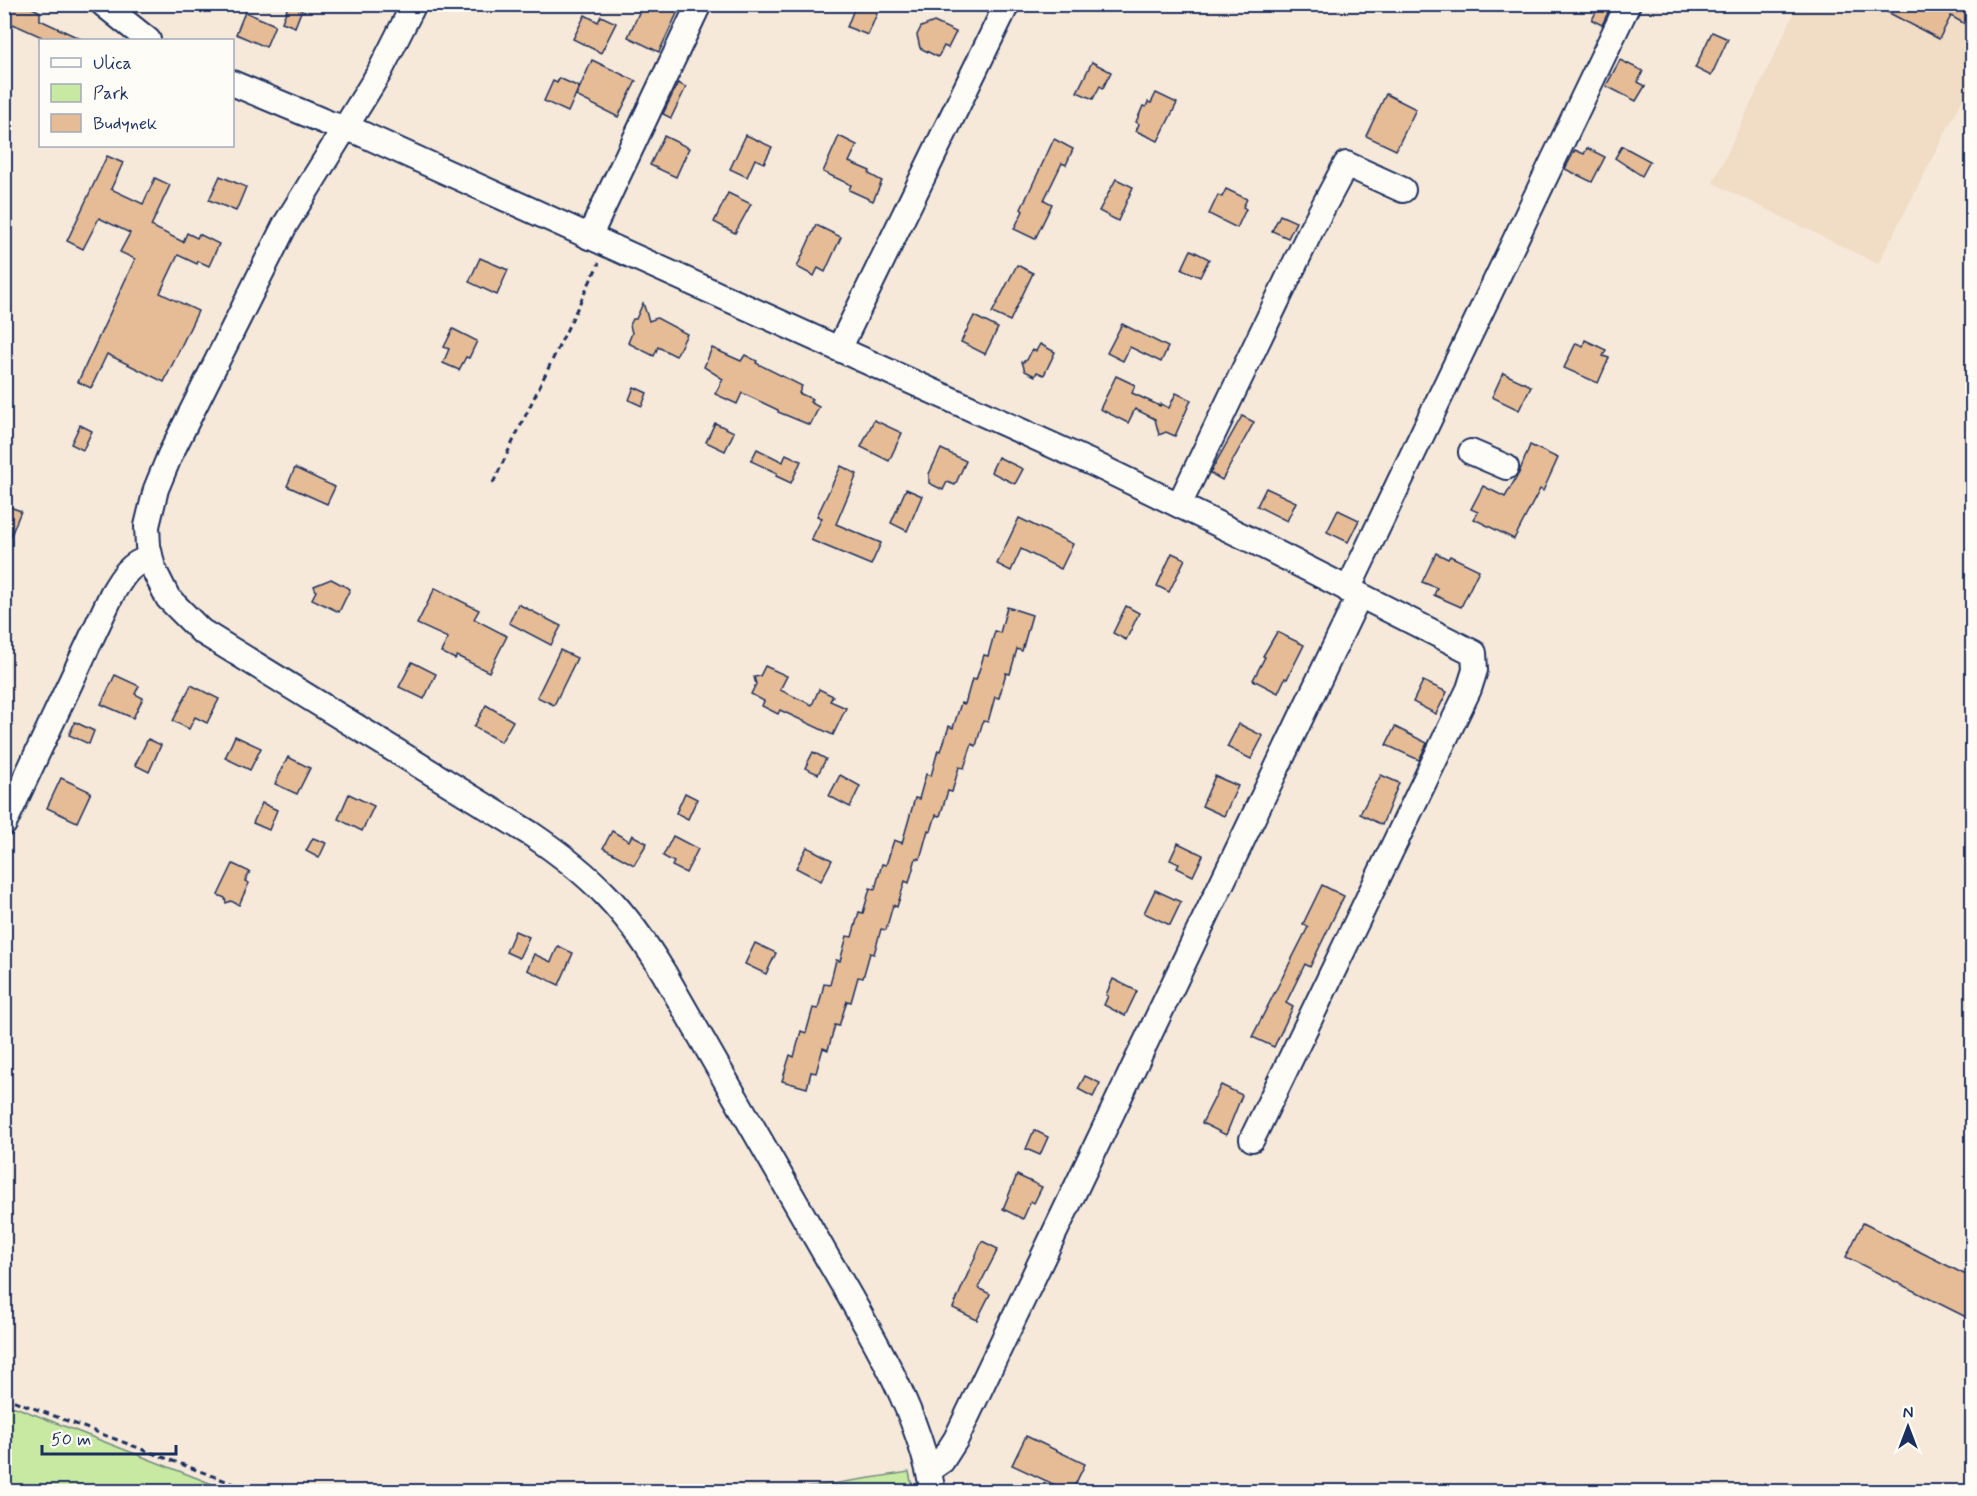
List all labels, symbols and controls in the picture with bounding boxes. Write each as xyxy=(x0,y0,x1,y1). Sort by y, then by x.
legend xyxy=(39,39,234,147)
text: Ulica xyxy=(93,52,132,76)
text: Park xyxy=(93,82,129,106)
text: Budynek xyxy=(93,112,157,136)
north arrow xyxy=(1878,1397,1938,1457)
text: N xyxy=(1903,1403,1913,1424)
scale bar xyxy=(42,1418,176,1456)
text: 50 m xyxy=(51,1428,91,1452)

